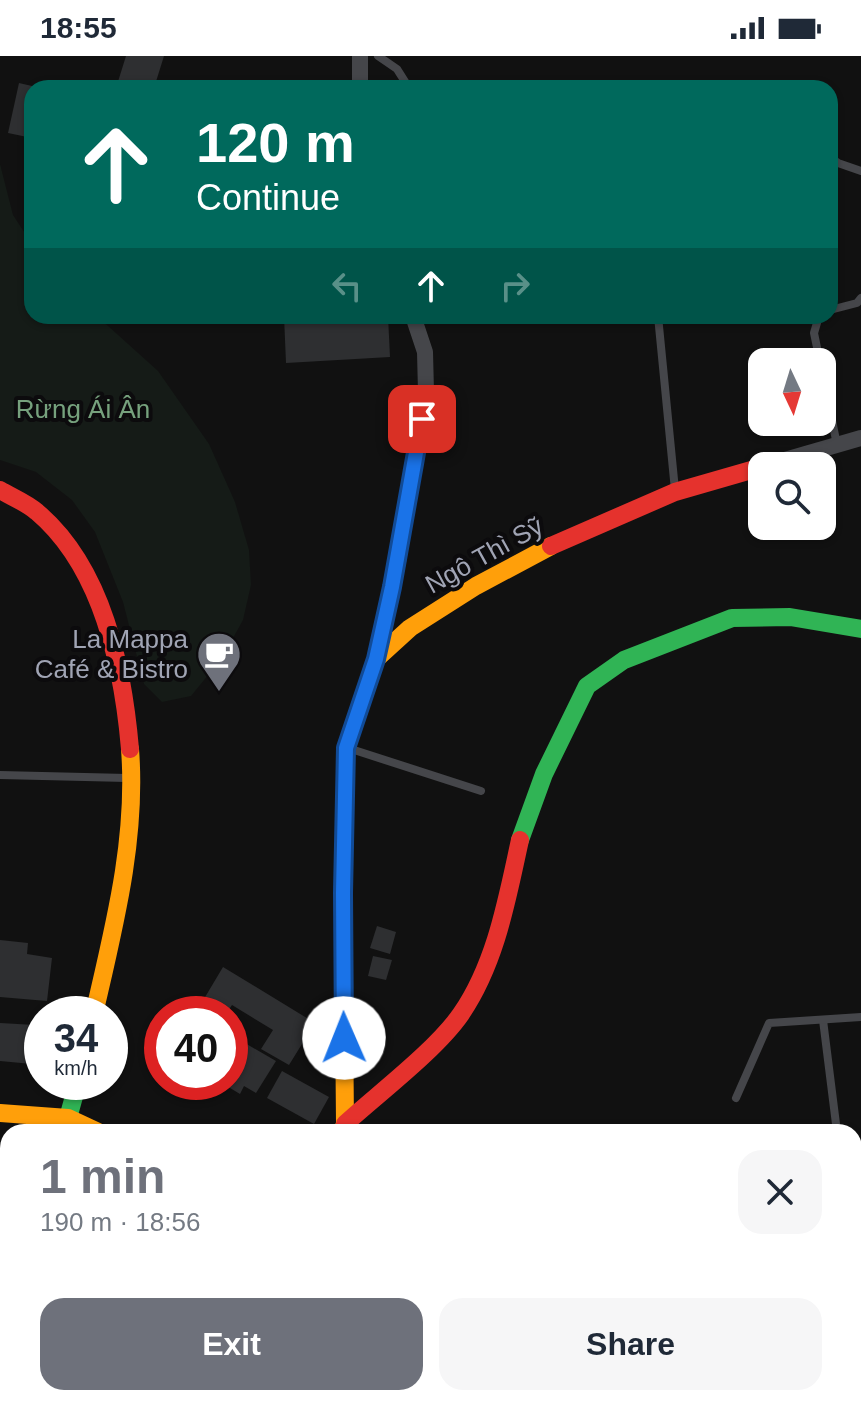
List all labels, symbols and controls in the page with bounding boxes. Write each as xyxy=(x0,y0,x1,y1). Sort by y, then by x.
text: 18:55 xyxy=(40,11,117,44)
text: 120 m xyxy=(196,111,355,174)
icon: ahead xyxy=(64,112,168,216)
text: Continue xyxy=(196,177,340,218)
icon: left xyxy=(325,264,369,308)
icon: ahead xyxy=(409,264,453,308)
icon: right xyxy=(493,264,537,308)
north arrow xyxy=(748,348,836,436)
map controls xyxy=(748,348,836,540)
pin xyxy=(388,385,456,453)
park label: Rừng Ái Ân xyxy=(16,394,150,424)
icon: arrive xyxy=(400,397,444,441)
button: search xyxy=(748,452,836,540)
street label: Ngô Thì Sỹ xyxy=(420,510,548,600)
place label: La Mappa Café & Bistro xyxy=(35,624,189,684)
cafe icon: La Mappa Café & Bistro xyxy=(195,630,243,693)
speed limit sign: 40 xyxy=(144,996,248,1100)
position arrow xyxy=(302,996,386,1080)
text: 34 xyxy=(54,1016,98,1060)
text: km/h xyxy=(54,1057,98,1079)
text: 1 min xyxy=(40,1150,165,1203)
button: close xyxy=(738,1150,822,1234)
text: 190 m · 18:56 xyxy=(40,1207,200,1237)
button: Exit xyxy=(40,1298,423,1390)
button: Share xyxy=(439,1298,822,1390)

